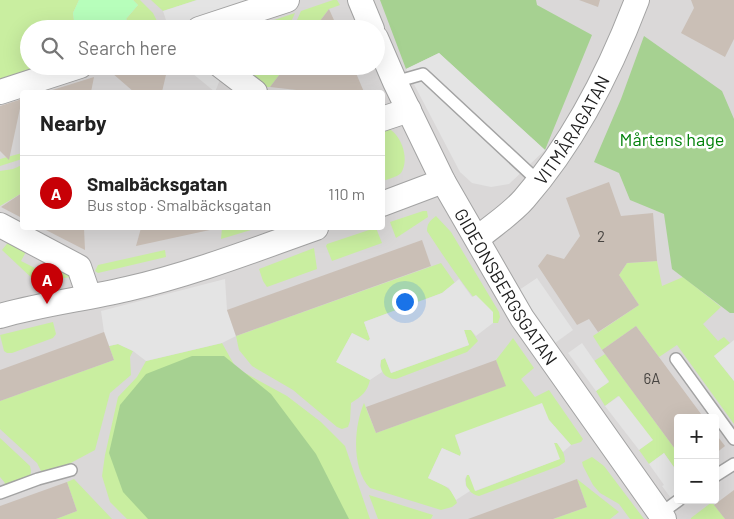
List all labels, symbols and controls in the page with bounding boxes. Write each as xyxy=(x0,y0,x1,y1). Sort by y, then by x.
search box xyxy=(20,20,385,75)
icon: search xyxy=(38,34,66,62)
text: Search here xyxy=(78,36,177,59)
street label: VITMÅRAGATAN xyxy=(529,72,614,189)
text: Nearby xyxy=(40,110,106,135)
park label: Mårtens hage xyxy=(620,128,724,150)
text: Smalbäcksgatan xyxy=(87,172,227,195)
text: A xyxy=(51,184,61,203)
text: 110 m xyxy=(328,184,365,203)
text: Bus stop · Smalbäcksgatan xyxy=(87,195,271,214)
street label: GIDEONSBERGSGATAN xyxy=(450,204,563,369)
house number: 2 xyxy=(597,227,605,245)
pin: A xyxy=(31,263,63,304)
your location xyxy=(392,289,418,315)
house number: 6A xyxy=(644,369,660,387)
map controls xyxy=(674,414,719,504)
button: + xyxy=(674,414,719,459)
button: − xyxy=(674,459,719,504)

